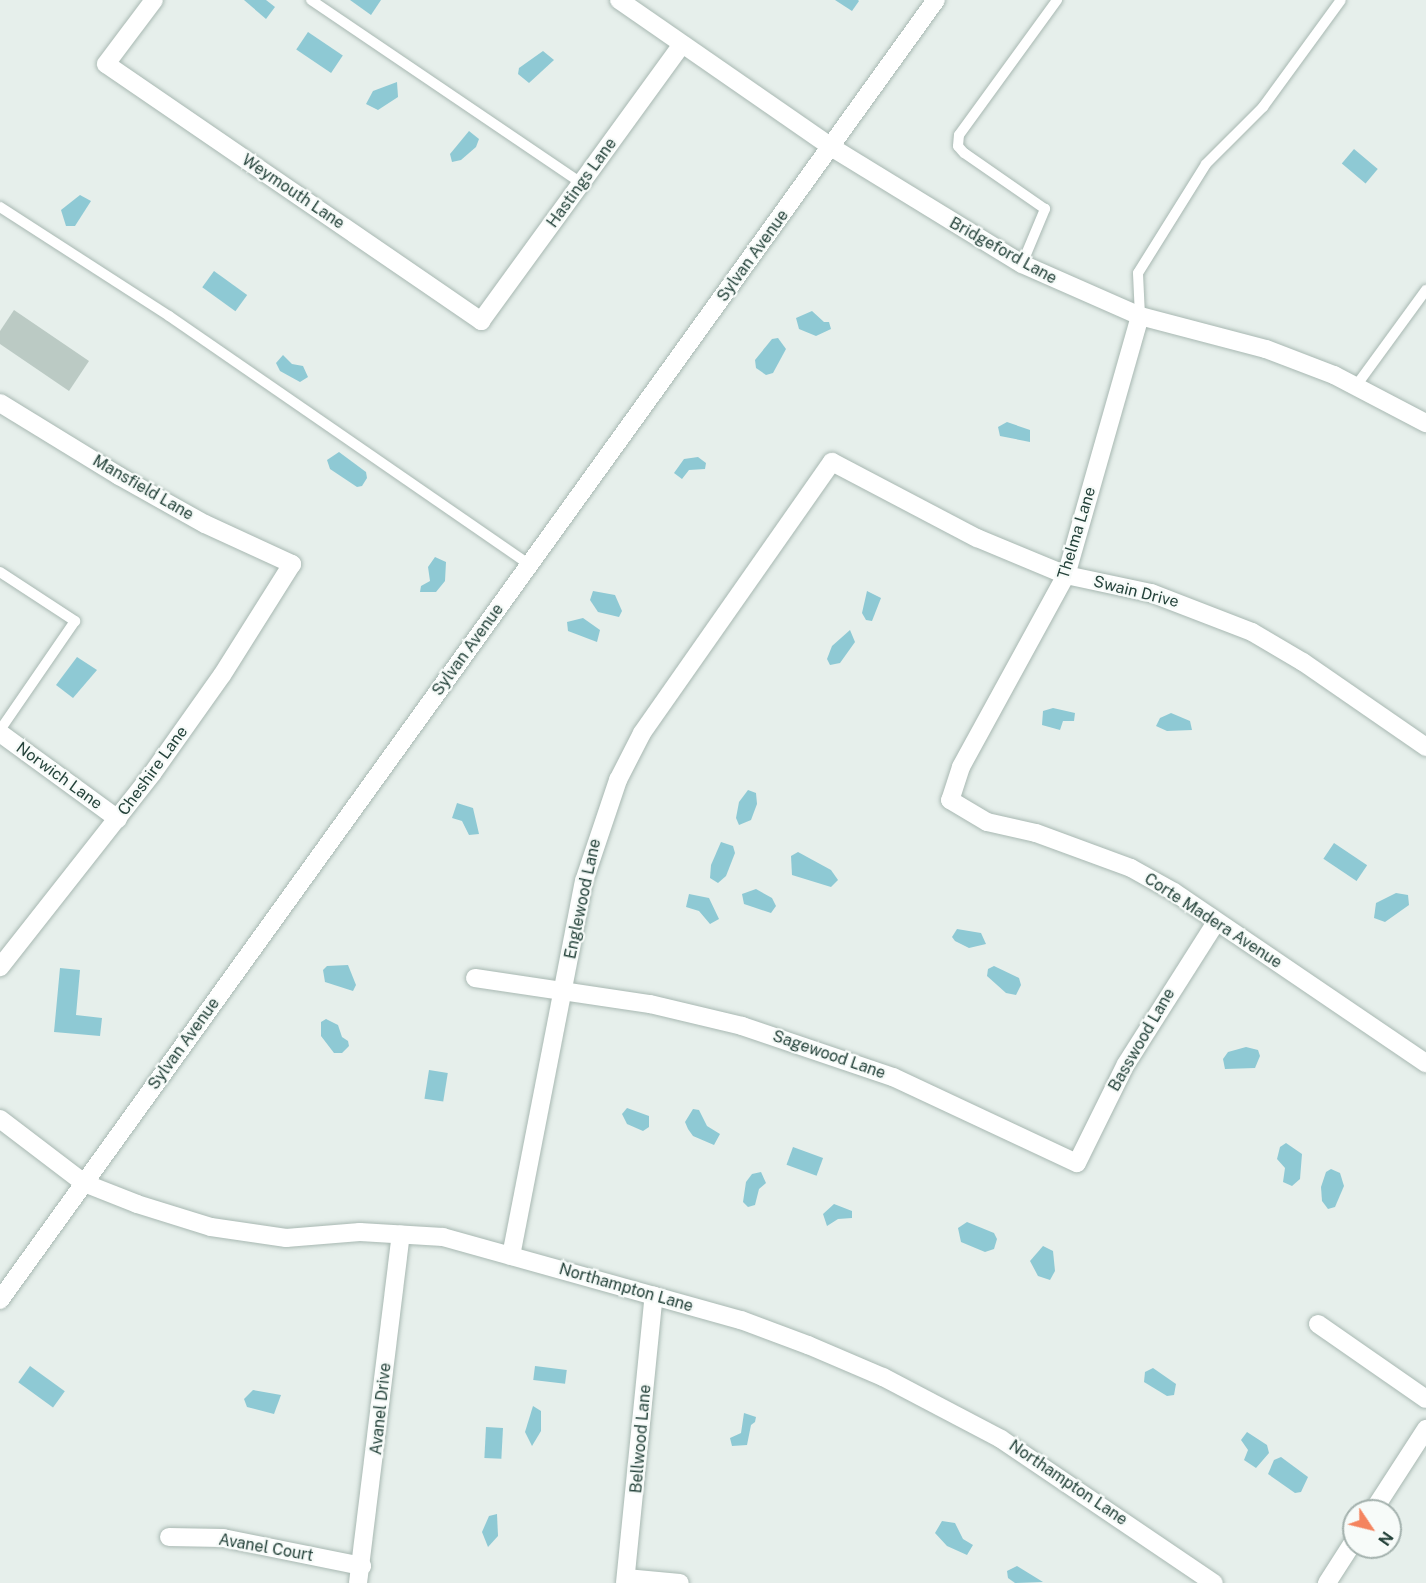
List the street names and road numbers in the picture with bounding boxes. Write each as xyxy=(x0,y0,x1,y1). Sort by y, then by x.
street label: Hastings Lane xyxy=(543,134,621,232)
street label: Weymouth Lane xyxy=(238,151,348,233)
street label: Sylvan Avenue xyxy=(713,206,793,306)
street label: Bridgeford Lane xyxy=(946,214,1060,288)
street label: Mansfield Lane xyxy=(89,451,197,525)
street label: Thelma Lane xyxy=(1054,485,1100,581)
street label: Swain Drive xyxy=(1091,572,1181,612)
street label: Sylvan Avenue xyxy=(428,600,508,700)
street label: Cheshire Lane xyxy=(114,723,192,819)
street label: Norwich Lane xyxy=(12,738,106,814)
street label: Englewood Lane xyxy=(561,837,605,961)
street label: Corte Madera Avenue xyxy=(1141,869,1285,973)
street label: Basswood Lane xyxy=(1105,985,1179,1095)
street label: Sylvan Avenue xyxy=(144,994,224,1094)
street label: Sagewood Lane xyxy=(770,1027,888,1083)
street label: Northampton Lane xyxy=(557,1260,695,1316)
street label: Avanel Drive xyxy=(367,1362,395,1456)
street label: Bellwood Lane xyxy=(627,1384,655,1494)
street label: Northampton Lane xyxy=(1005,1436,1131,1530)
street label: Avanel Court xyxy=(217,1530,315,1566)

